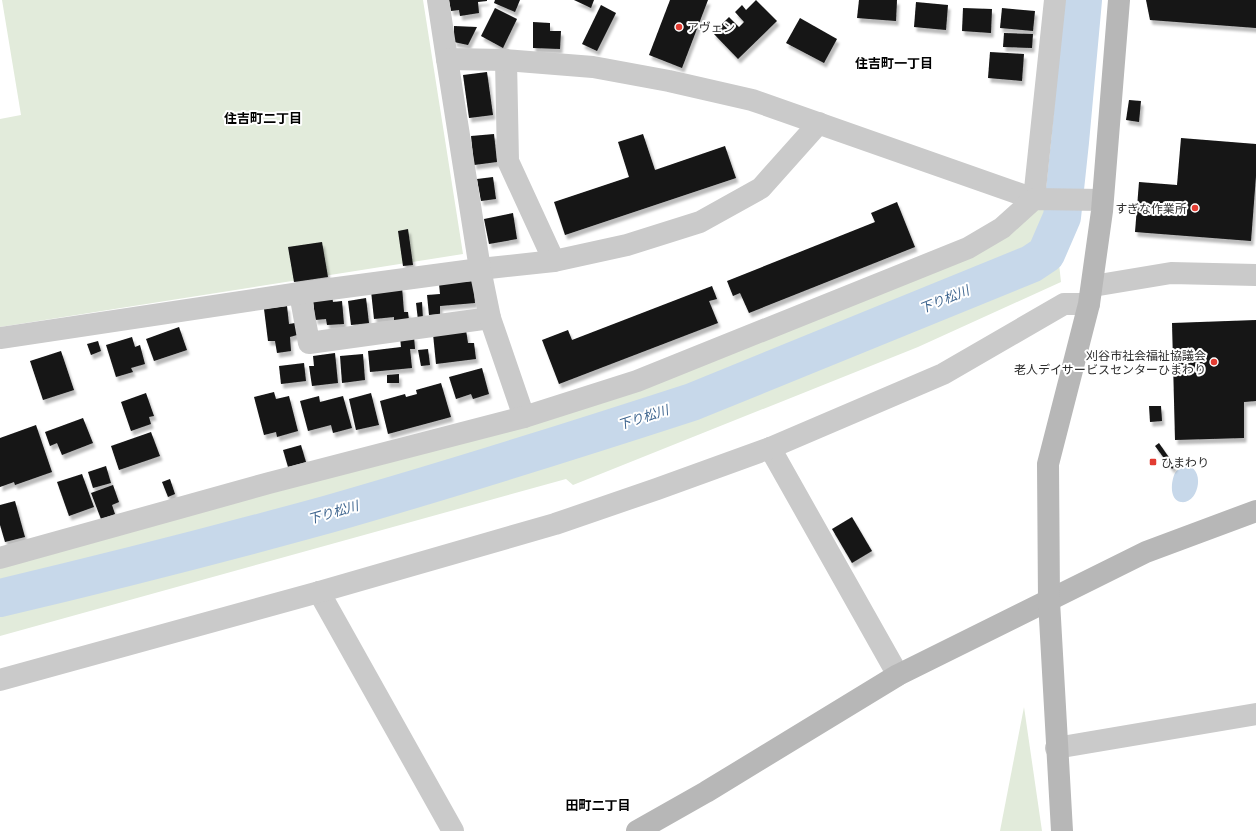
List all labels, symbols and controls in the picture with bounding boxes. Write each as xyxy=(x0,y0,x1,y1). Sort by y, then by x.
place label: アヴェン xyxy=(687,20,735,34)
marker: アヴェン xyxy=(674,22,684,32)
district label: 住吉町一丁目 xyxy=(855,55,933,71)
district label: 住吉町二丁目 xyxy=(224,110,302,126)
place label: すぎな作業所 xyxy=(1115,201,1187,215)
marker: すぎな作業所 xyxy=(1190,203,1200,213)
water label: 下り松川 xyxy=(917,281,973,316)
place label: 刈谷市社会福祉協議会 老人デイサービスセンターひまわり xyxy=(1014,348,1206,376)
marker: 刈谷市社会福祉協議会 老人デイサービスセンターひまわり xyxy=(1209,357,1219,367)
water label: 下り松川 xyxy=(616,401,672,433)
place label: ひまわり xyxy=(1161,455,1209,469)
marker: ひまわり xyxy=(1148,457,1158,467)
water label: 下り松川 xyxy=(306,497,362,527)
district label: 田町二丁目 xyxy=(565,797,631,813)

